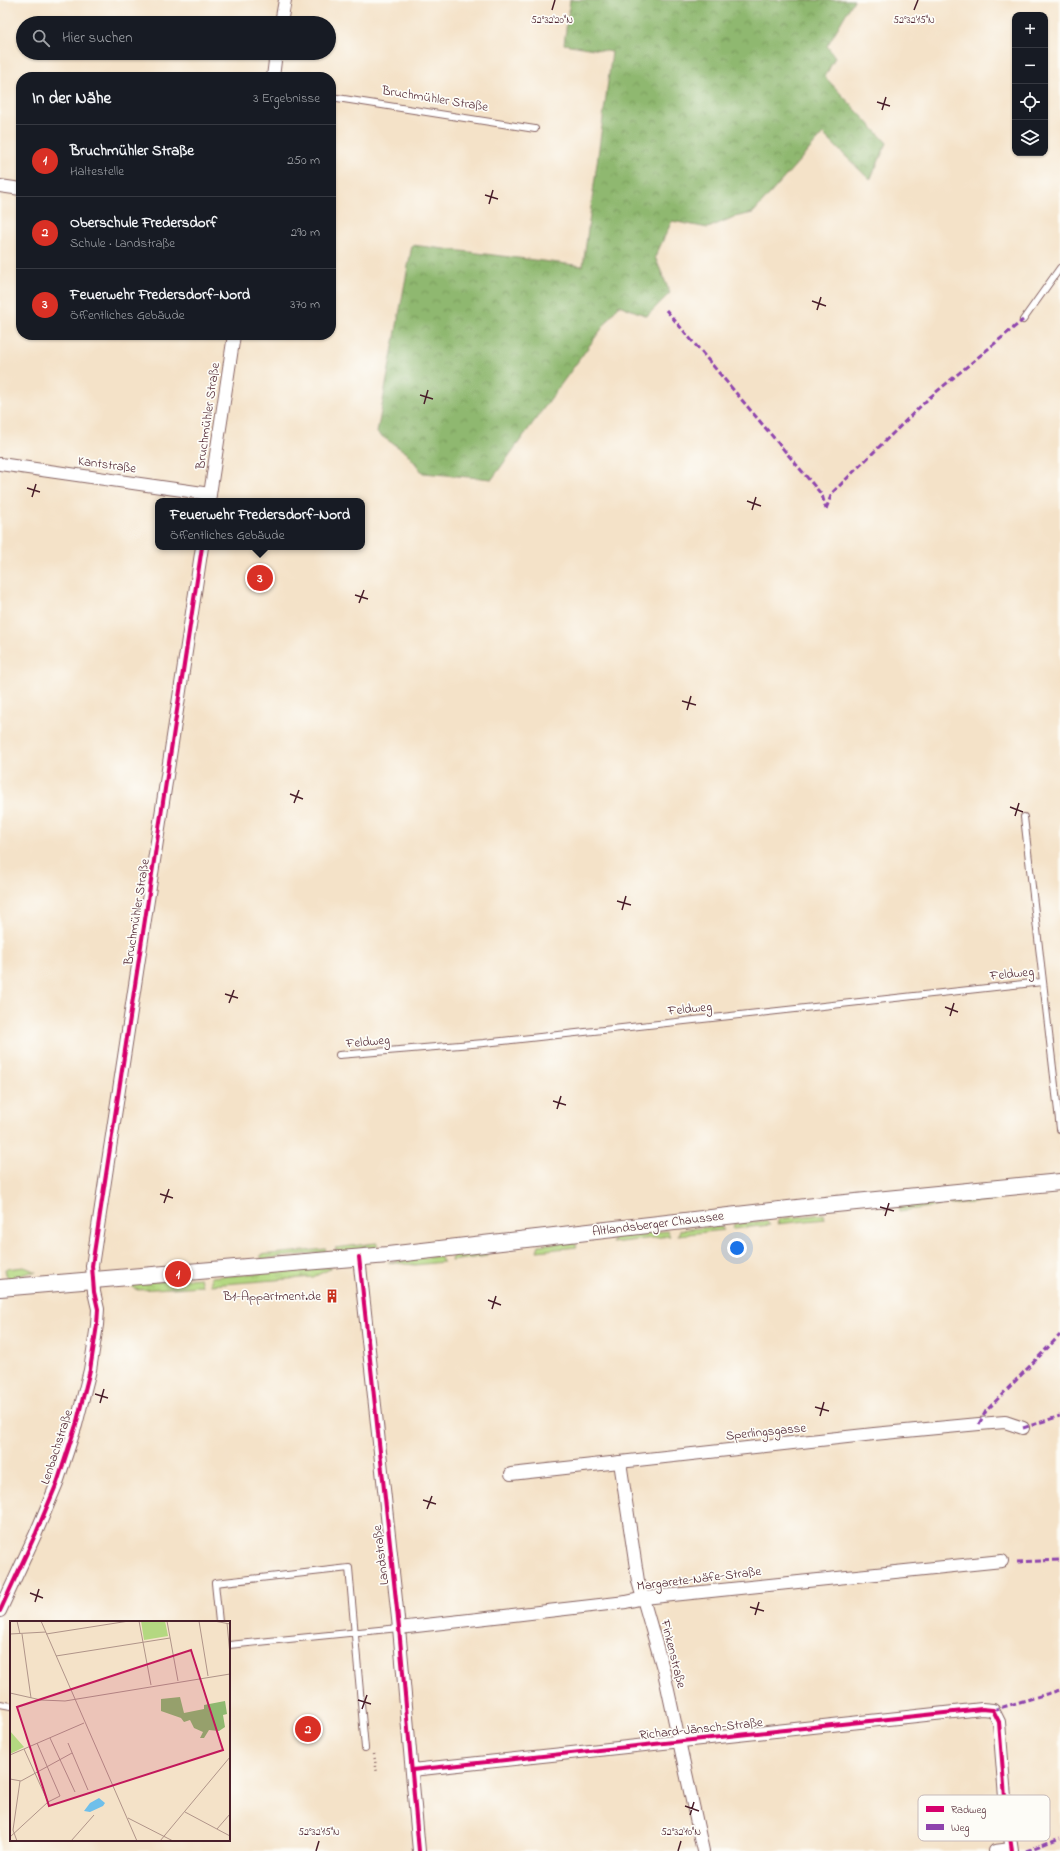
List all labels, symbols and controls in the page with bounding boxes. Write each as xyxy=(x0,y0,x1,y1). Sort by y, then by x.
map controls xyxy=(1012,12,1048,156)
button: + xyxy=(1012,12,1048,48)
text: 52°32'20"N xyxy=(531,13,573,28)
text: 52°32'15"N xyxy=(893,13,935,28)
search box xyxy=(16,16,336,60)
icon: search xyxy=(30,27,52,49)
text: Hier suchen xyxy=(62,27,133,49)
button: − xyxy=(1012,48,1048,84)
street label: Bruchmühler Straße xyxy=(379,81,490,117)
button: locate xyxy=(1012,84,1048,120)
text: In der Nähe xyxy=(32,86,111,111)
text: 3 Ergebnisse xyxy=(253,89,320,108)
button: layers xyxy=(1012,120,1048,156)
text: Bruchmühler Straße xyxy=(70,140,194,162)
text: 1 xyxy=(43,151,47,170)
text: 250 m xyxy=(287,151,320,170)
text: Haltestelle xyxy=(70,162,124,181)
text: Oberschule Fredersdorf xyxy=(70,212,217,234)
text: 2 xyxy=(42,223,48,242)
text: 290 m xyxy=(291,223,320,242)
text: Schule · Landstraße xyxy=(70,234,175,253)
text: Feuerwehr Fredersdorf-Nord xyxy=(70,284,250,306)
text: 3 xyxy=(42,295,48,314)
text: 370 m xyxy=(290,295,320,314)
text: Öffentliches Gebäude xyxy=(70,306,185,325)
street label: Bruchmühler Straße xyxy=(191,361,225,472)
street label: Kantstraße xyxy=(77,452,138,479)
popup xyxy=(155,498,365,550)
text: Feuerwehr Fredersdorf-Nord xyxy=(170,504,350,526)
text: Öffentliches Gebäude xyxy=(170,526,284,545)
pin: 3 xyxy=(247,563,273,593)
street label: Bruchmühler Straße xyxy=(119,857,155,968)
street label: Feldweg xyxy=(988,962,1035,987)
street label: Feldweg xyxy=(666,997,713,1022)
street label: Feldweg xyxy=(344,1031,391,1054)
street label: Altlandsberger Chaussee xyxy=(591,1206,725,1242)
your location xyxy=(727,1238,747,1258)
pin: 1 xyxy=(165,1259,191,1289)
place label: B1-Appartment.de xyxy=(222,1287,321,1306)
building icon: B1-Appartment.de xyxy=(324,1288,340,1304)
street label: Lenbachstraße xyxy=(36,1407,78,1487)
street label: Sperlingsgasse xyxy=(725,1418,807,1447)
street label: Landstraße xyxy=(368,1524,394,1586)
street label: Margarete-Näfe-Straße xyxy=(636,1562,763,1597)
street label: Finkenstraße xyxy=(655,1617,691,1690)
inset map xyxy=(10,1621,230,1841)
street label: Richard-Jänsch-Straße xyxy=(638,1713,764,1745)
pin: 2 xyxy=(295,1714,321,1744)
legend xyxy=(918,1795,1050,1841)
text: Radweg xyxy=(951,1802,986,1819)
text: Weg xyxy=(951,1820,969,1837)
text: 52°32'15"N xyxy=(298,1825,340,1840)
text: 52°32'10"N xyxy=(661,1825,701,1840)

